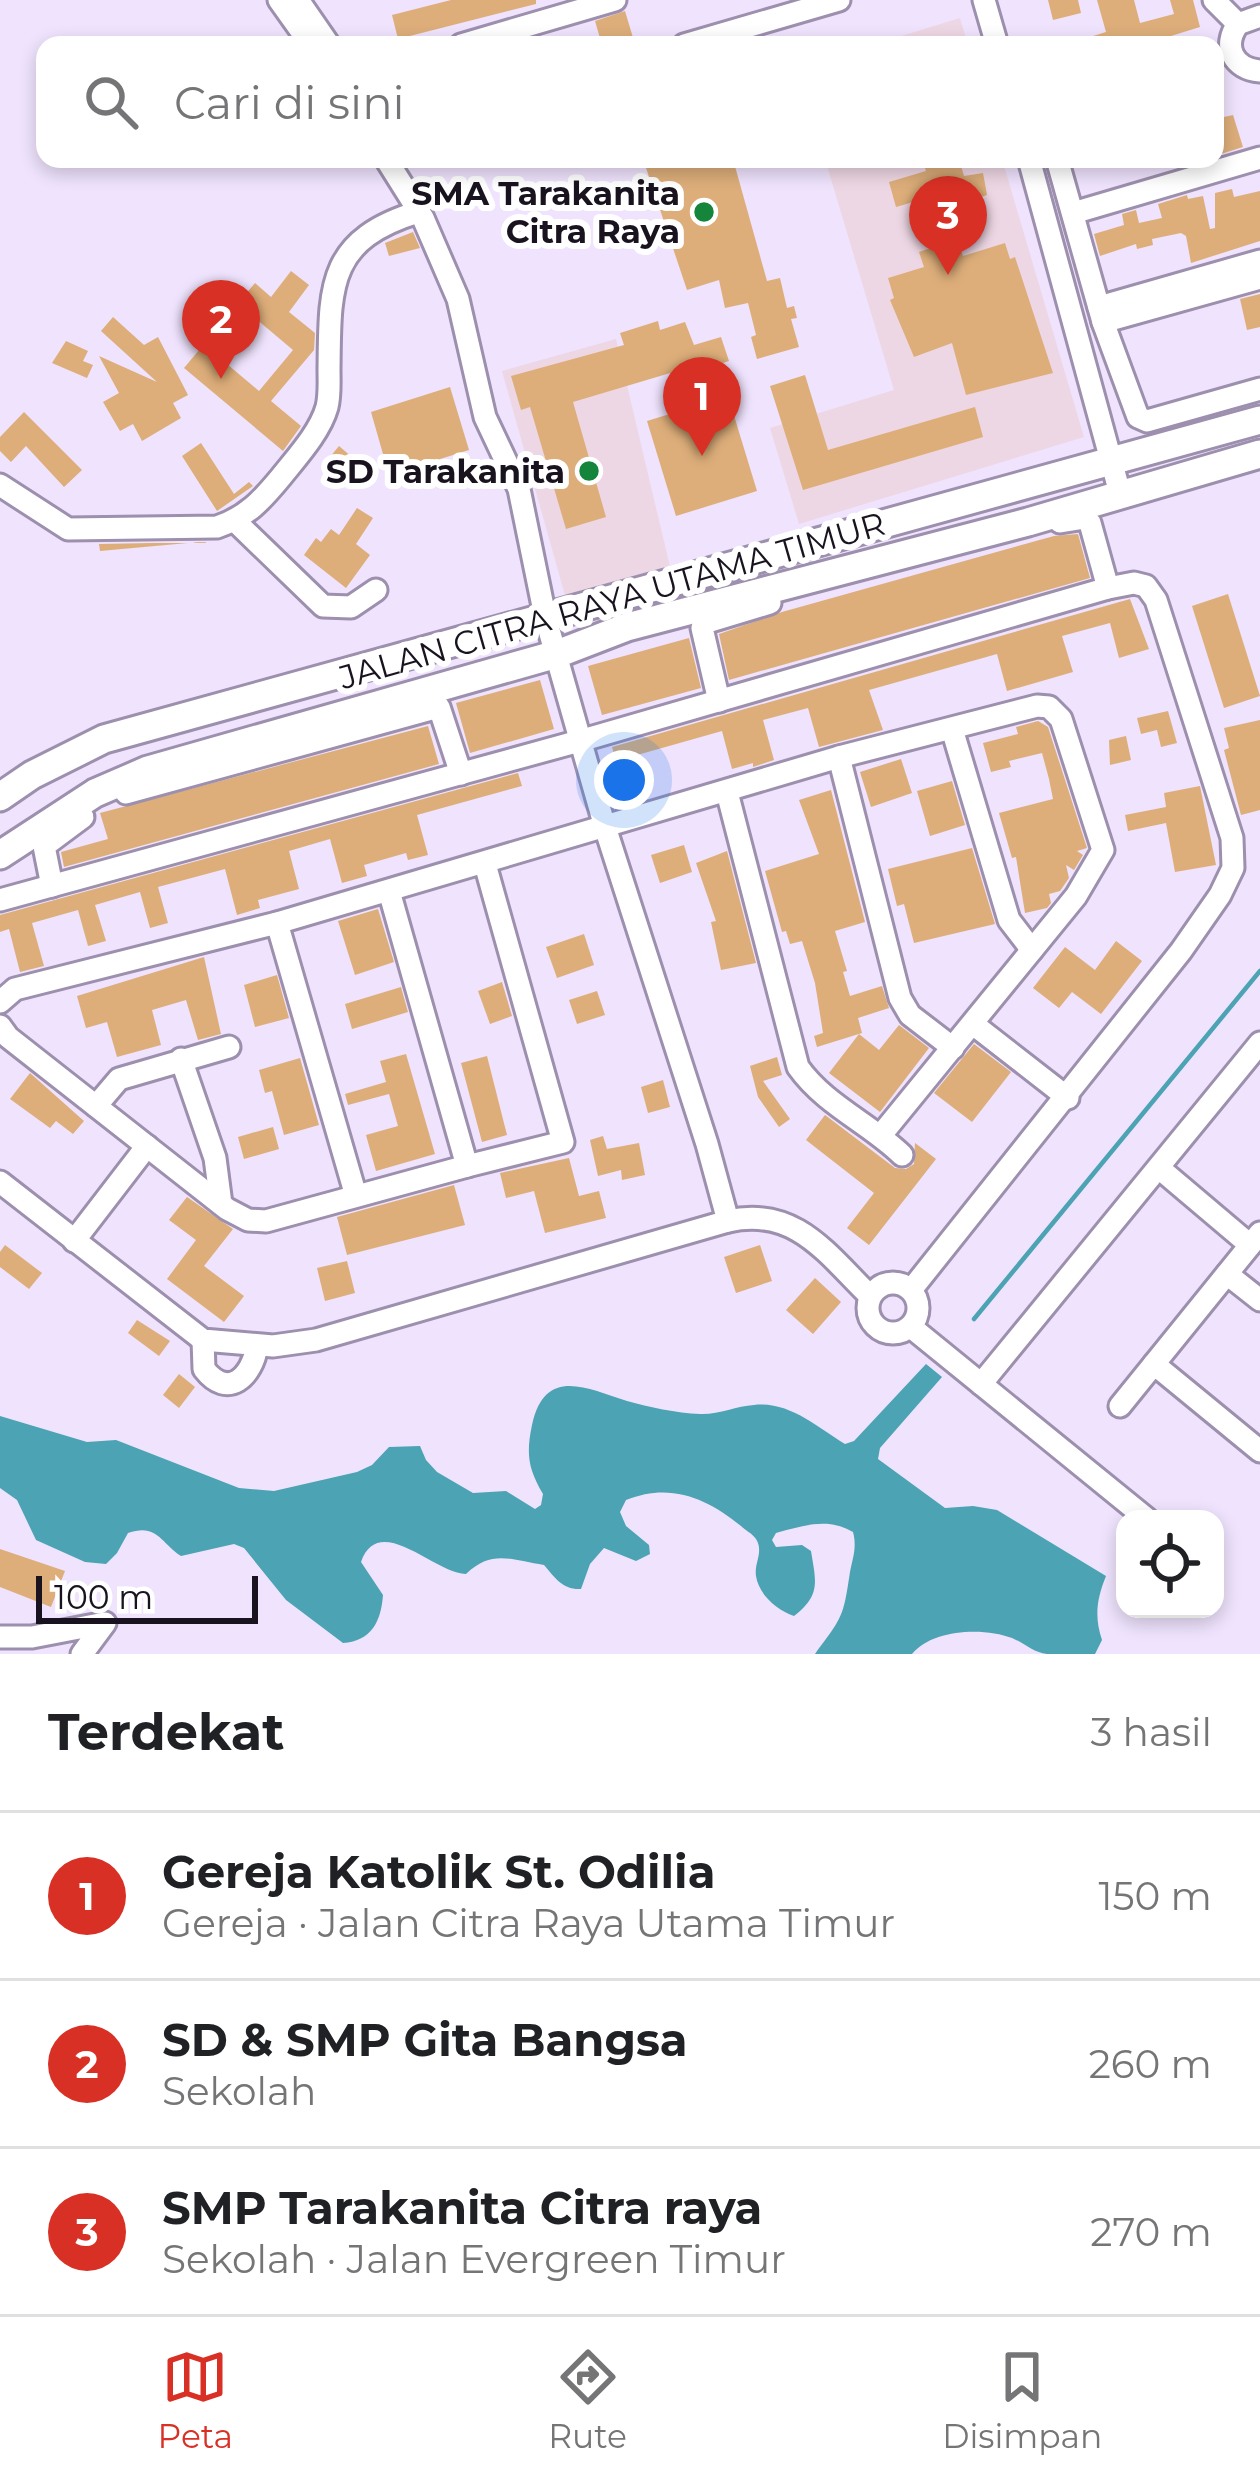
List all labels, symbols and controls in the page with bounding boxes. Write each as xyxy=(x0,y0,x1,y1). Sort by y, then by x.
search box xyxy=(36,36,1224,168)
icon: search xyxy=(78,69,144,135)
text: Cari di sini xyxy=(174,75,405,130)
place label: SMA Tarakanita Citra Raya xyxy=(411,173,680,251)
pin: 3 xyxy=(909,176,987,275)
marker: SMA Tarakanita Citra Raya xyxy=(691,199,717,225)
pin: 2 xyxy=(182,280,260,379)
pin: 1 xyxy=(663,357,741,456)
place label: SD Tarakanita xyxy=(326,451,565,491)
marker: SD Tarakanita xyxy=(576,458,602,484)
street label: JALAN CITRA RAYA UTAMA TIMUR xyxy=(334,503,889,697)
your location xyxy=(594,750,654,810)
map controls xyxy=(1116,1510,1224,1618)
button: locate xyxy=(1116,1510,1224,1618)
scale bar xyxy=(36,1570,258,1623)
text: 100 m xyxy=(54,1577,153,1617)
text: Terdekat xyxy=(48,1701,284,1763)
text: 3 hasil xyxy=(1090,1708,1212,1756)
text: Gereja Katolik St. Odilia xyxy=(162,1844,715,1899)
text: 1 xyxy=(79,1872,95,1920)
text: 150 m xyxy=(1098,1872,1212,1920)
text: Gereja · Jalan Citra Raya Utama Timur xyxy=(162,1899,895,1947)
text: SD & SMP Gita Bangsa xyxy=(162,2012,688,2067)
text: 2 xyxy=(75,2040,99,2088)
text: 260 m xyxy=(1089,2040,1212,2088)
text: Sekolah xyxy=(162,2067,316,2115)
text: SMP Tarakanita Citra raya xyxy=(162,2180,762,2235)
text: 3 xyxy=(75,2208,99,2256)
text: 270 m xyxy=(1090,2208,1212,2256)
text: Sekolah · Jalan Evergreen Timur xyxy=(162,2235,786,2283)
tab: Peta xyxy=(158,2344,233,2456)
tab: Rute xyxy=(548,2344,627,2456)
tab: Disimpan xyxy=(942,2344,1102,2456)

